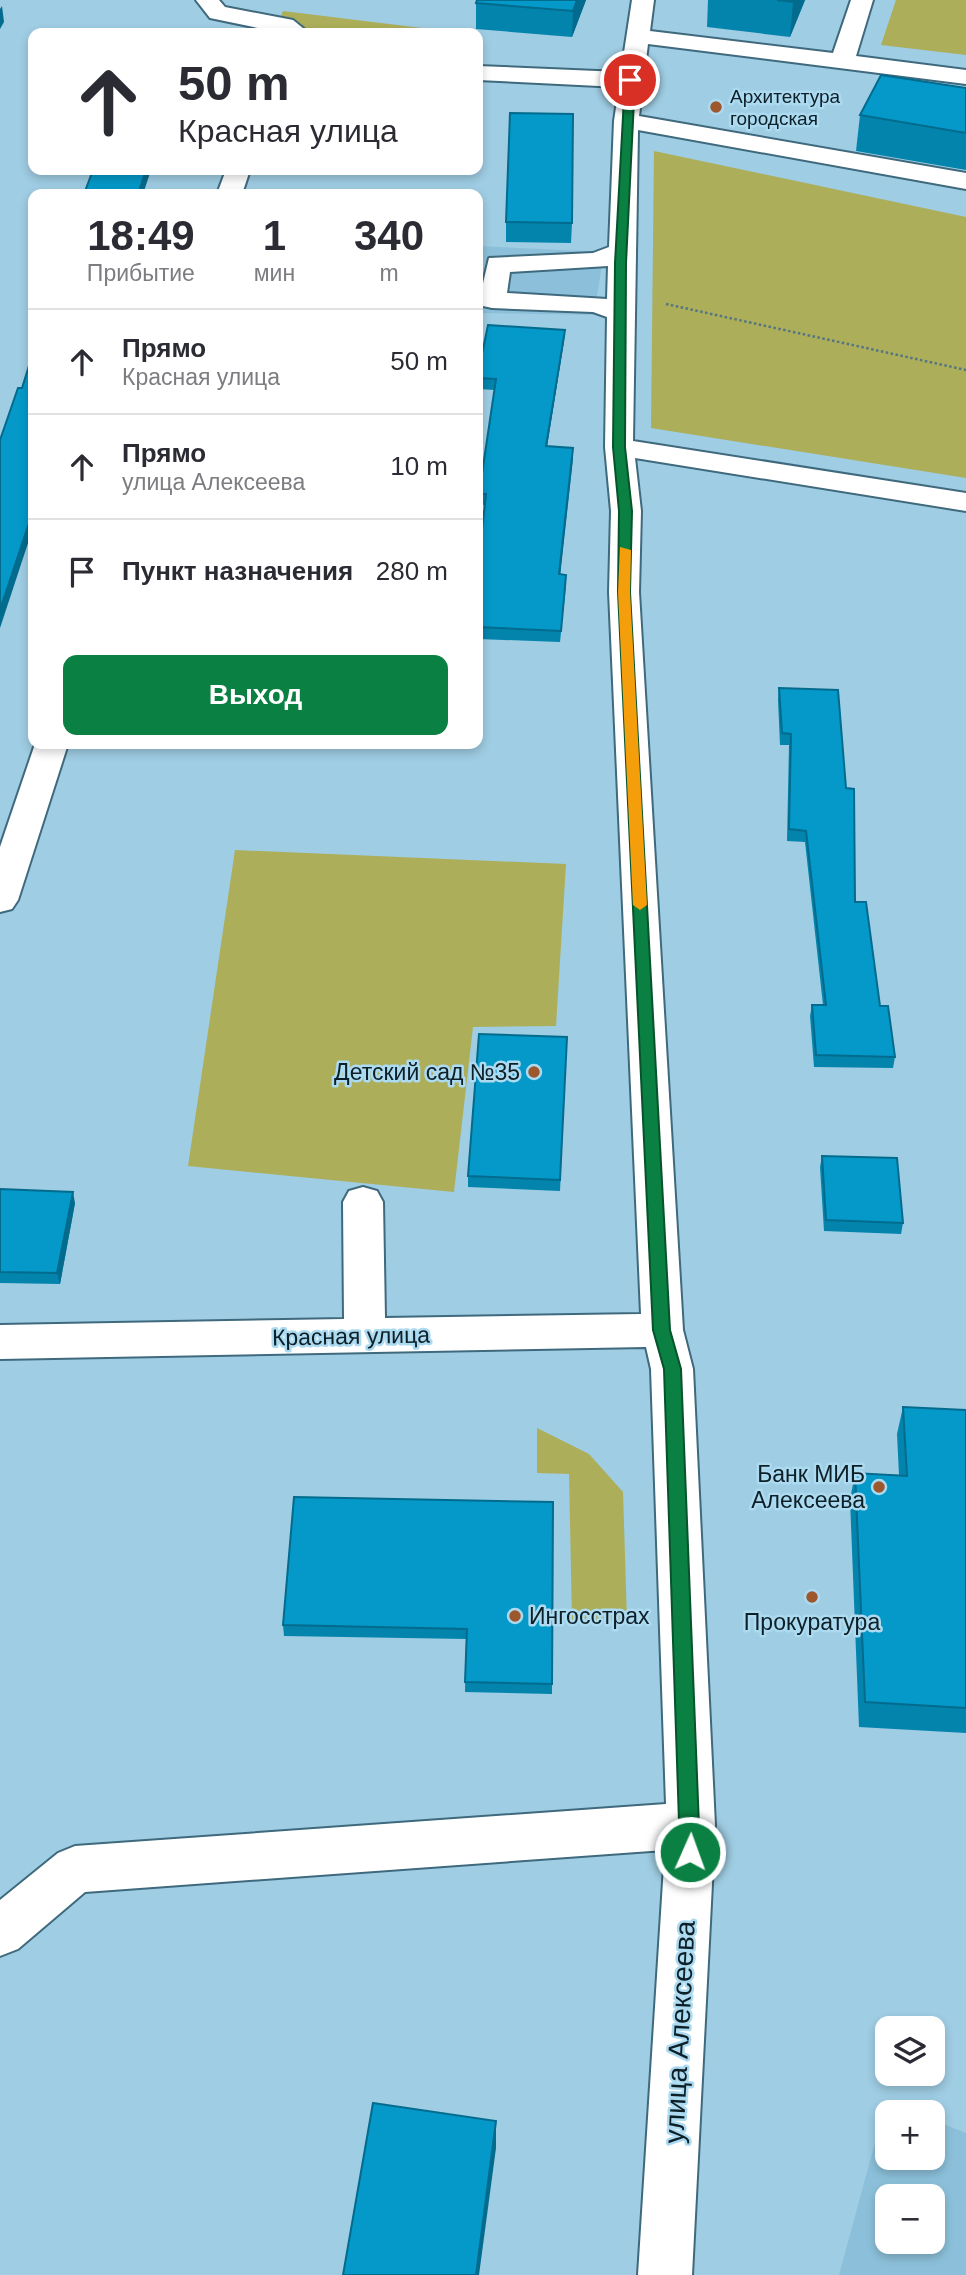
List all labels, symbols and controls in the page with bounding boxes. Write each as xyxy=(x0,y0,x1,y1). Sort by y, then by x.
pin xyxy=(600,50,660,110)
icon: ahead xyxy=(63,56,154,147)
text: 50 m xyxy=(178,56,290,110)
icon: arrive xyxy=(611,61,649,99)
place label: Архитектура городская xyxy=(730,86,840,129)
marker: Архитектура городская xyxy=(708,99,724,115)
text: Красная улица xyxy=(178,113,398,149)
text: 18:49 xyxy=(87,212,195,259)
text: 1 xyxy=(263,212,286,259)
text: 340 xyxy=(354,212,424,259)
text: Прибытие xyxy=(87,260,195,286)
text: мин xyxy=(254,260,295,286)
text: m xyxy=(379,260,399,286)
text: Прямо xyxy=(122,333,206,363)
icon: ahead xyxy=(63,343,101,381)
text: 50 m xyxy=(390,346,448,376)
text: Красная улица xyxy=(122,364,280,390)
text: Прямо xyxy=(122,438,206,468)
icon: ahead xyxy=(63,448,101,486)
text: 10 m xyxy=(390,451,448,481)
text: улица Алексеева xyxy=(122,469,305,495)
icon: arrive xyxy=(63,553,101,591)
text: Пункт назначения xyxy=(122,556,353,586)
text: 280 m xyxy=(376,556,448,586)
button: Выход xyxy=(63,655,448,735)
place label: Детский сад №35 xyxy=(334,1059,520,1085)
marker: Детский сад №35 xyxy=(526,1064,542,1080)
street label: Красная улица xyxy=(272,1322,430,1350)
place label: Банк МИБ Алексеева xyxy=(751,1461,865,1513)
marker: Банк МИБ Алексеева xyxy=(871,1479,887,1495)
marker: Прокуратура xyxy=(804,1589,820,1605)
place label: Ингосстрах xyxy=(529,1603,650,1629)
marker: Ингосстрах xyxy=(507,1608,523,1624)
place label: Прокуратура xyxy=(744,1609,880,1635)
position arrow xyxy=(653,1815,727,1889)
street label: улица Алексеева xyxy=(658,1919,701,2144)
map controls xyxy=(875,2016,945,2254)
button: layers xyxy=(875,2016,945,2086)
button: + xyxy=(875,2100,945,2170)
button: − xyxy=(875,2184,945,2254)

